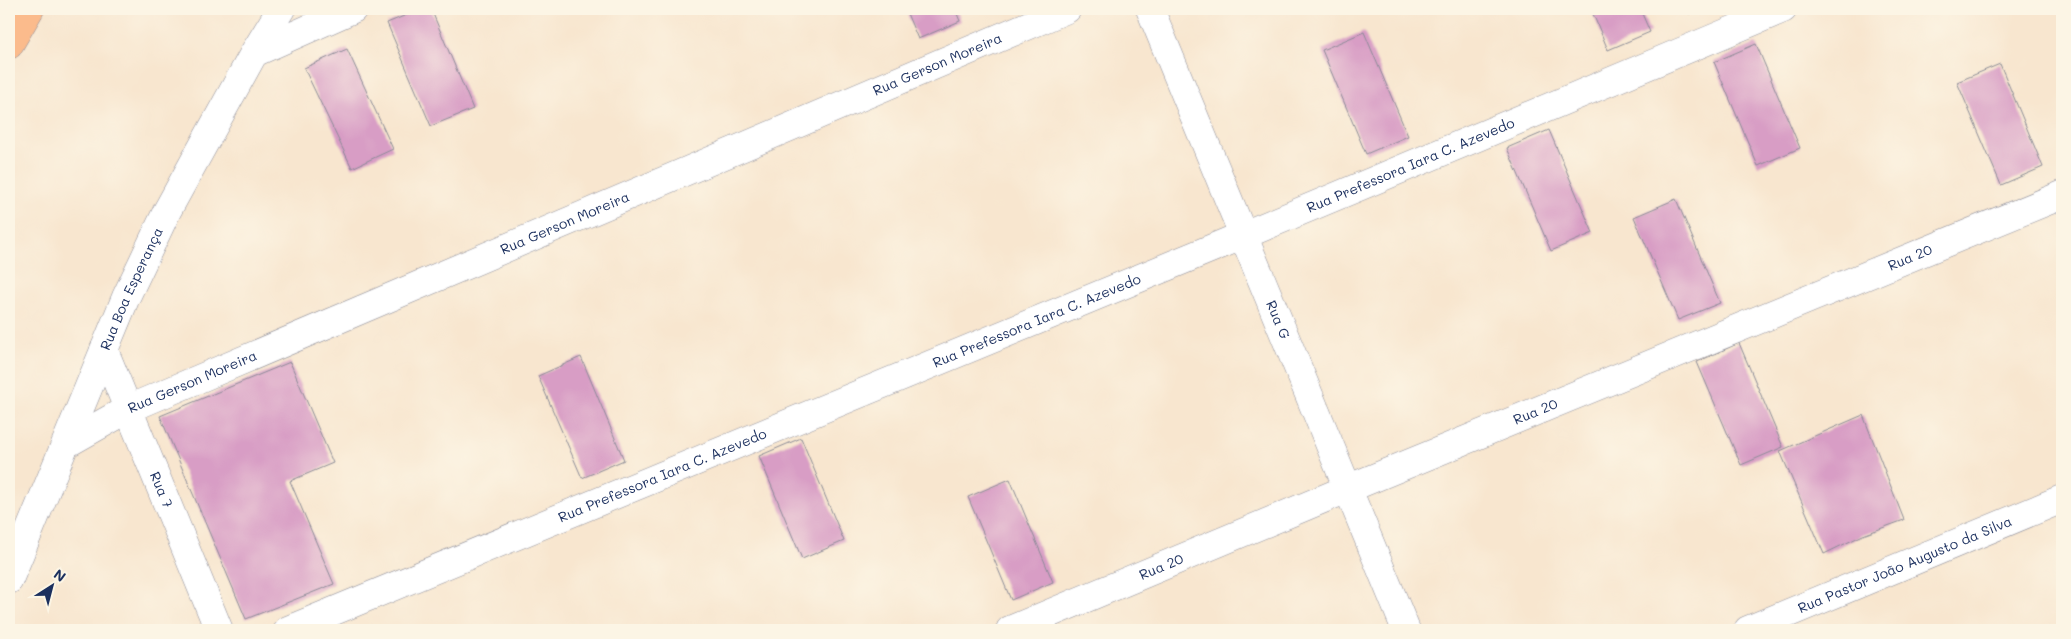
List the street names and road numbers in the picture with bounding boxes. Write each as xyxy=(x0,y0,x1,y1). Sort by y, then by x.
street label: Rua Gerson Moreira xyxy=(870,28,1005,100)
street label: Rua Prefessora Iara C. Azevedo xyxy=(1304,113,1517,217)
street label: Rua Gerson Moreira xyxy=(497,187,632,258)
street label: Rua Boa Esperança xyxy=(95,224,167,353)
street label: Rua 20 xyxy=(1885,239,1935,275)
street label: Rua Prefessora Iara C. Azevedo xyxy=(929,269,1143,372)
street label: Rua G xyxy=(1262,297,1295,342)
street label: Rua Gerson Moreira xyxy=(125,345,259,417)
street label: Rua 20 xyxy=(1510,393,1561,429)
street label: Rua Prefessora Iara C. Azevedo xyxy=(555,423,769,526)
street label: Rua 7 xyxy=(146,468,178,511)
street label: Rua Pastor João Augusto da Silva xyxy=(1795,511,2015,617)
street label: Rua 20 xyxy=(1136,548,1186,584)

